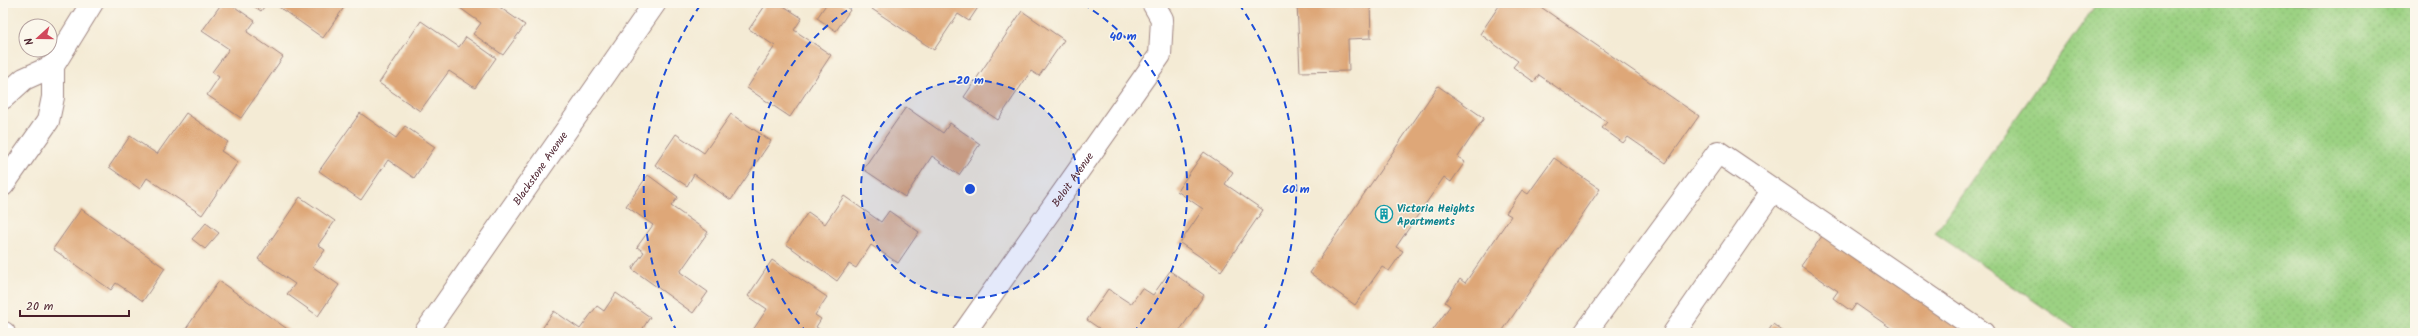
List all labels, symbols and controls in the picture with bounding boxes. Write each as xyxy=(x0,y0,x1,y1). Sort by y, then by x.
north arrow xyxy=(18,18,58,58)
text: 40 m xyxy=(1109,27,1137,46)
text: N xyxy=(20,35,39,48)
text: 20 m xyxy=(956,71,984,90)
street label: Blackstone Avenue xyxy=(509,128,573,209)
street label: Beloit Avenue xyxy=(1048,149,1099,211)
text: 60 m xyxy=(1282,180,1310,199)
centre of rings xyxy=(963,182,977,196)
place label: Victoria Heights Apartments xyxy=(1397,200,1476,231)
building icon: Victoria Heights Apartments xyxy=(1374,204,1394,224)
scale bar xyxy=(20,292,129,318)
text: 20 m xyxy=(26,297,54,316)

